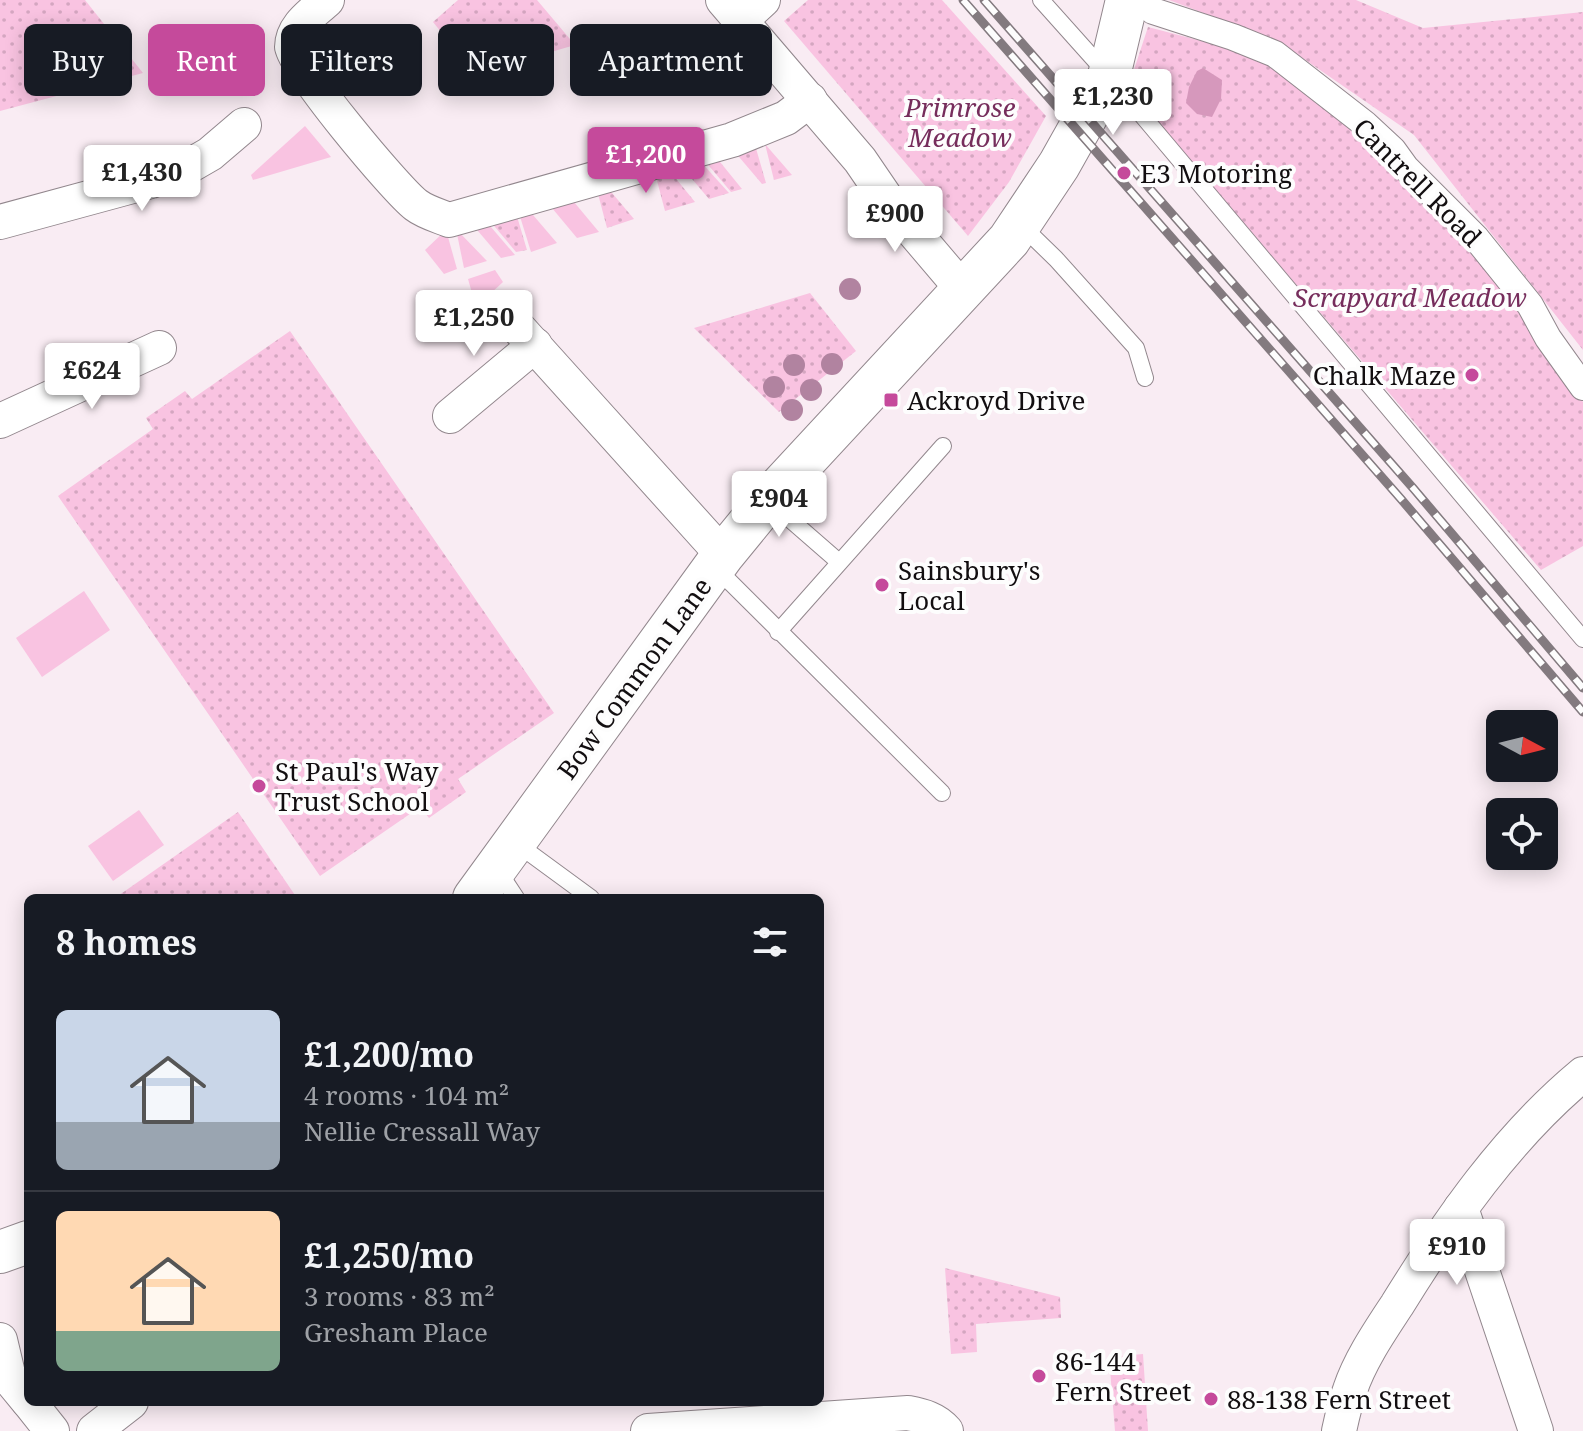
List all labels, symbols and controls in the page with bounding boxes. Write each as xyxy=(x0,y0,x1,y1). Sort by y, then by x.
chip: Buy xyxy=(24,24,132,96)
chip: Rent xyxy=(148,24,265,96)
chip: Filters xyxy=(281,24,422,96)
chip: New xyxy=(438,24,554,96)
chip: Apartment xyxy=(570,24,772,96)
pin: £1,230 xyxy=(1048,69,1178,137)
text: £1,230 xyxy=(1073,77,1153,113)
park label: Primrose Meadow xyxy=(904,89,1016,155)
street label: Cantrell Road xyxy=(1346,110,1490,254)
pin: £1,200 xyxy=(581,127,711,195)
text: £1,200 xyxy=(606,135,686,171)
pin: £1,430 xyxy=(77,145,207,213)
text: £1,430 xyxy=(102,153,182,189)
place label: E3 Motoring xyxy=(1140,155,1292,191)
marker: E3 Motoring xyxy=(1115,164,1133,182)
pin: £900 xyxy=(848,186,942,254)
text: £900 xyxy=(866,194,924,230)
park label: Scrapyard Meadow xyxy=(1293,279,1527,315)
pin: £1,250 xyxy=(409,290,539,358)
text: £1,250 xyxy=(434,298,514,334)
pin: £624 xyxy=(45,343,139,411)
text: £624 xyxy=(63,351,121,387)
place label: Chalk Maze xyxy=(1313,357,1456,393)
marker: Chalk Maze xyxy=(1463,366,1481,384)
place label: Ackroyd Drive xyxy=(907,382,1085,418)
marker: Ackroyd Drive xyxy=(882,391,900,409)
pin: £904 xyxy=(732,471,826,539)
text: £904 xyxy=(750,479,808,515)
place label: Sainsbury's Local xyxy=(898,552,1040,618)
street label: Bow Common Lane xyxy=(549,570,719,786)
marker: Sainsbury's Local xyxy=(873,576,891,594)
north arrow xyxy=(1486,710,1558,782)
map controls xyxy=(1486,710,1558,870)
place label: St Paul's Way Trust School xyxy=(275,753,439,819)
marker: St Paul's Way Trust School xyxy=(250,777,268,795)
button: locate xyxy=(1486,798,1558,870)
text: 8 homes xyxy=(56,919,197,965)
icon: filters xyxy=(748,920,792,964)
text: £1,200/mo xyxy=(304,1031,474,1077)
icon: home xyxy=(120,1042,216,1138)
text: 4 rooms · 104 m² xyxy=(304,1077,509,1113)
text: Nellie Cressall Way xyxy=(304,1113,540,1149)
pin: £910 xyxy=(1410,1219,1504,1287)
text: £910 xyxy=(1428,1227,1486,1263)
text: £1,250/mo xyxy=(304,1232,474,1278)
icon: home xyxy=(120,1243,216,1339)
text: 3 rooms · 83 m² xyxy=(304,1278,495,1314)
text: Gresham Place xyxy=(304,1314,488,1350)
place label: 86-144 Fern Street xyxy=(1055,1343,1192,1409)
marker: 86-144 Fern Street xyxy=(1030,1367,1048,1385)
place label: 88-138 Fern Street xyxy=(1227,1381,1451,1417)
marker: 88-138 Fern Street xyxy=(1202,1390,1220,1408)

